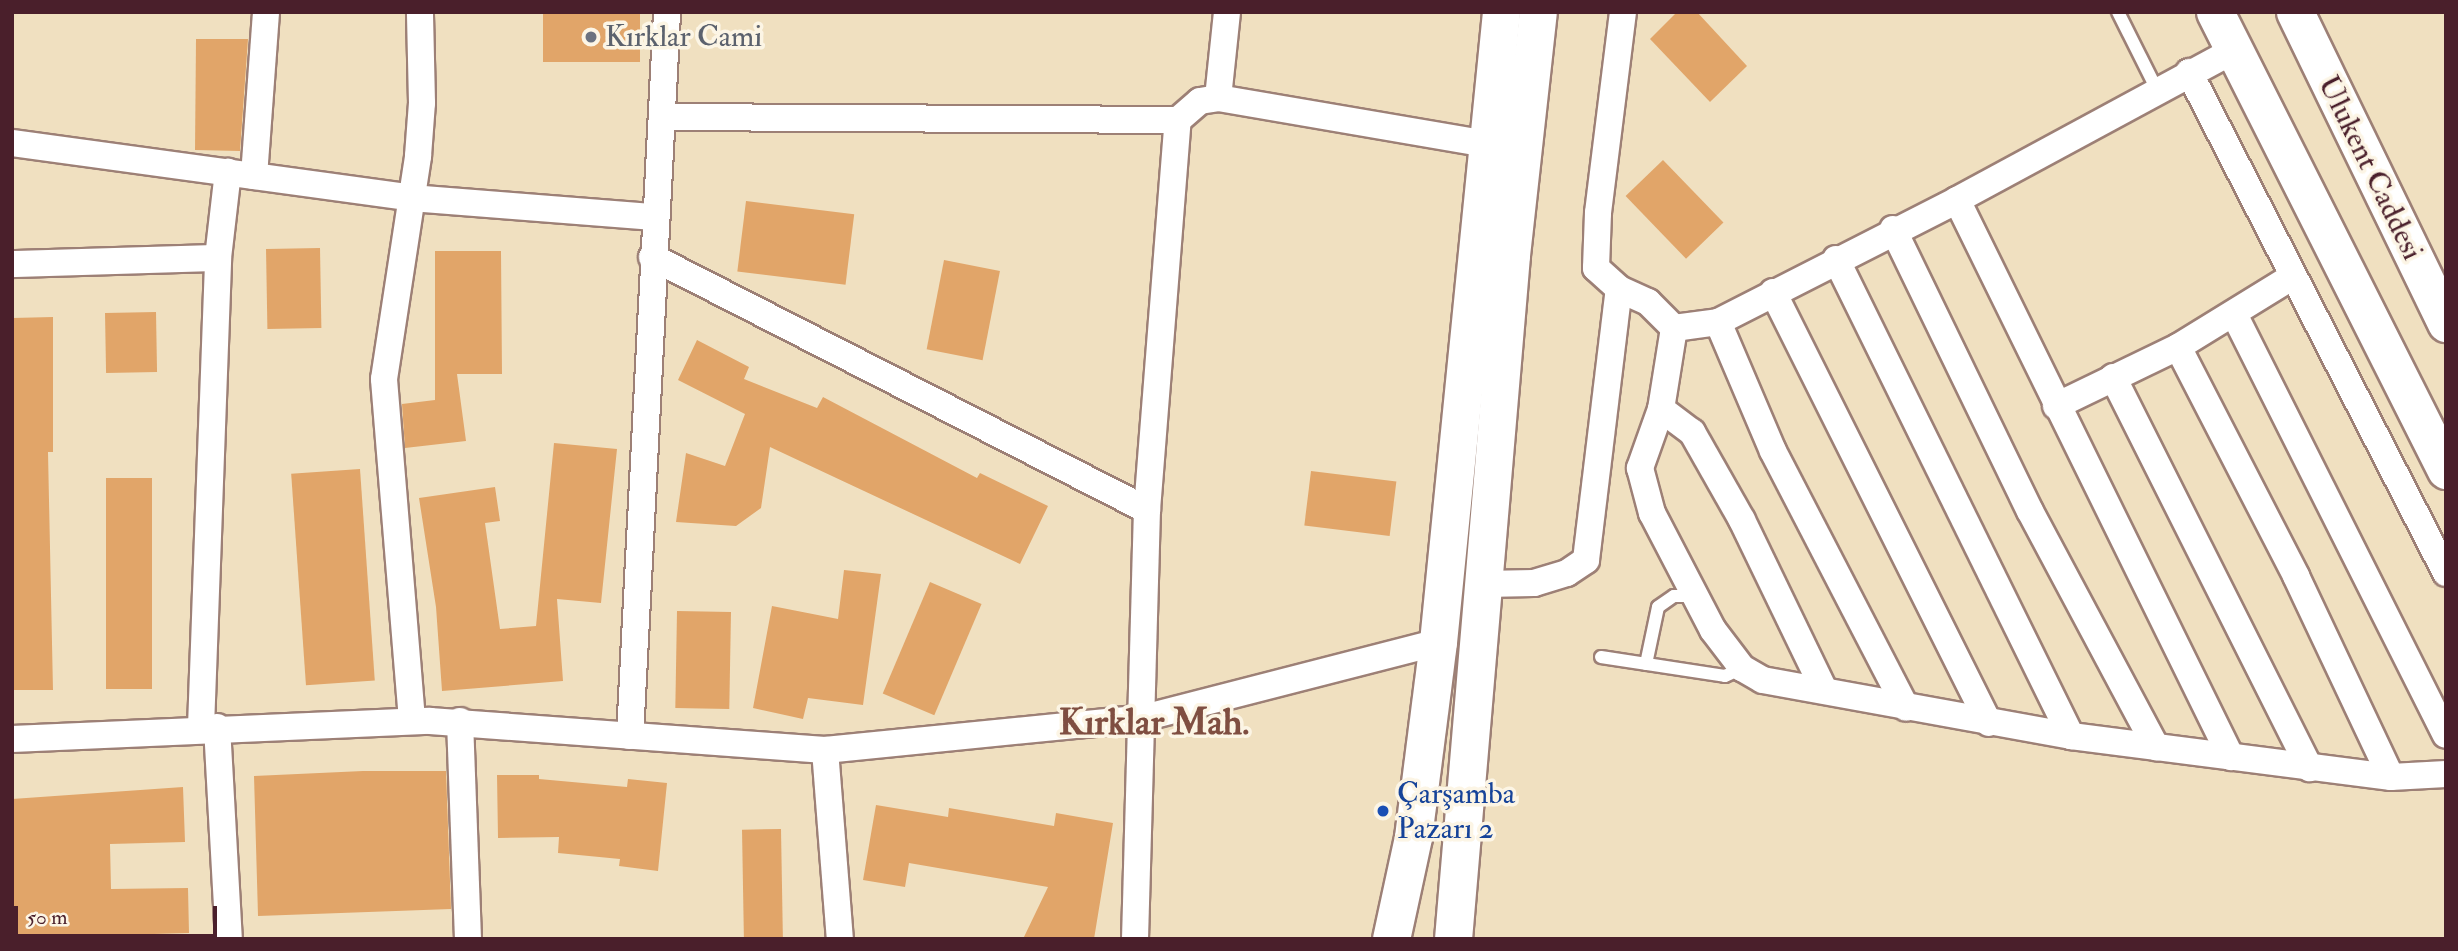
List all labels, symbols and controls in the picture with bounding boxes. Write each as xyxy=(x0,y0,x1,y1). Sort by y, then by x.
place label: Kırklar Cami xyxy=(605,19,762,55)
marker: Kırklar Cami xyxy=(583,29,599,45)
street label: Ulukent Caddesi xyxy=(2310,70,2430,266)
district label: Kırklar Mah. xyxy=(1059,701,1249,745)
place label: Çarşamba Pazarı 2 xyxy=(1397,776,1515,846)
marker: Çarşamba Pazarı 2 xyxy=(1375,803,1391,819)
scale bar xyxy=(18,892,220,936)
text: 50 m xyxy=(27,904,68,931)

